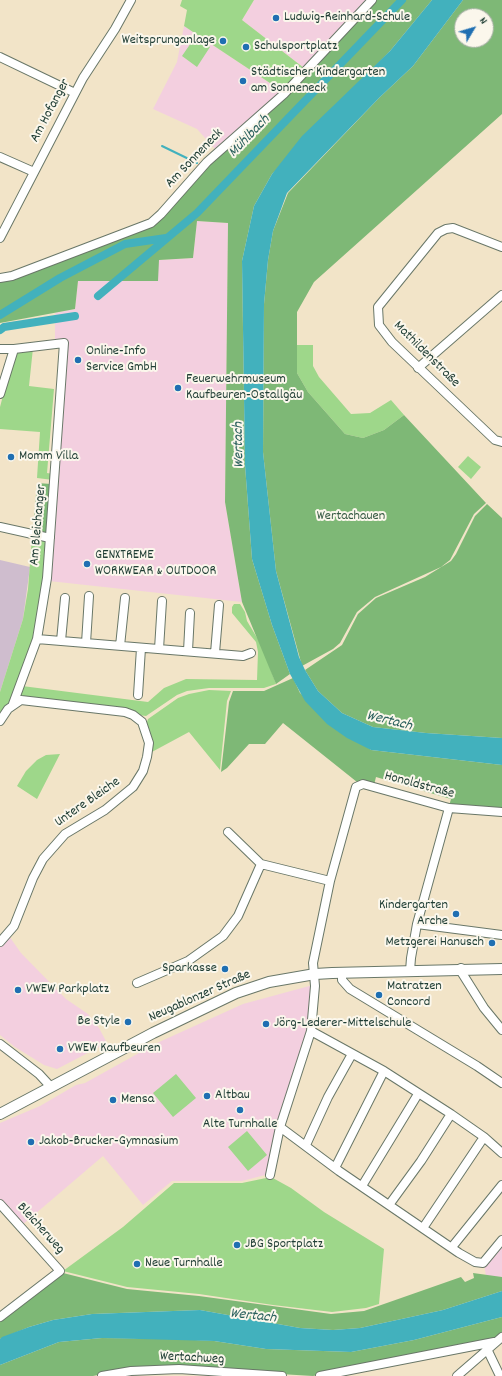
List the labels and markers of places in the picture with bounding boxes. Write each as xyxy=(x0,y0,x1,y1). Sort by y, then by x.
place label: Ludwig-Reinhard-Schule xyxy=(284,10,410,26)
marker: Ludwig-Reinhard-Schule xyxy=(271,13,281,23)
place label: Weitsprunganlage xyxy=(122,33,215,49)
marker: Weitsprunganlage xyxy=(218,36,228,46)
place label: Schulsportplatz xyxy=(254,39,337,55)
marker: Schulsportplatz xyxy=(241,42,251,52)
place label: Städtischer Kindergarten am Sonneneck xyxy=(251,65,385,98)
marker: Städtischer Kindergarten am Sonneneck xyxy=(238,76,248,86)
place label: Online-Info Service GmbH xyxy=(86,344,157,376)
marker: Online-Info Service GmbH xyxy=(73,355,83,365)
place label: Feuerwehrmuseum Kaufbeuren-Ostallgäu xyxy=(186,372,302,404)
marker: Feuerwehrmuseum Kaufbeuren-Ostallgäu xyxy=(173,383,183,393)
place label: Momm Villa xyxy=(19,449,78,465)
marker: Momm Villa xyxy=(6,452,16,462)
place label: GENXTREME WORKWEAR & OUTDOOR xyxy=(95,548,216,580)
marker: GENXTREME WORKWEAR & OUTDOOR xyxy=(82,559,92,569)
place label: Kindergarten Arche xyxy=(379,898,448,930)
marker: Kindergarten Arche xyxy=(451,909,461,919)
place label: Metzgerei Hanusch xyxy=(386,935,484,951)
marker: Metzgerei Hanusch xyxy=(487,938,497,948)
place label: Sparkasse xyxy=(162,961,217,977)
marker: Sparkasse xyxy=(220,964,230,974)
place label: Matratzen Concord xyxy=(387,979,442,1012)
place label: VWEW Parkplatz xyxy=(26,982,109,998)
marker: VWEW Parkplatz xyxy=(13,985,23,995)
marker: Matratzen Concord xyxy=(374,990,384,1000)
place label: Be Style xyxy=(77,1014,120,1030)
place label: Jörg-Lederer-Mittelschule xyxy=(274,1016,411,1032)
marker: Be Style xyxy=(123,1017,133,1027)
marker: Jörg-Lederer-Mittelschule xyxy=(261,1019,271,1029)
place label: VWEW Kaufbeuren xyxy=(68,1041,160,1057)
marker: VWEW Kaufbeuren xyxy=(55,1044,65,1054)
place label: Altbau xyxy=(215,1088,250,1104)
marker: Altbau xyxy=(202,1091,212,1101)
place label: Mensa xyxy=(121,1092,154,1108)
marker: Mensa xyxy=(108,1095,118,1105)
marker: Alte Turnhalle xyxy=(235,1105,245,1115)
place label: Alte Turnhalle xyxy=(203,1117,277,1133)
place label: Jakob-Brucker-Gymnasium xyxy=(39,1134,178,1150)
marker: Jakob-Brucker-Gymnasium xyxy=(26,1137,36,1147)
place label: JBG Sportplatz xyxy=(245,1237,323,1253)
marker: JBG Sportplatz xyxy=(232,1240,242,1250)
place label: Neue Turnhalle xyxy=(145,1256,223,1272)
marker: Neue Turnhalle xyxy=(132,1259,142,1269)

